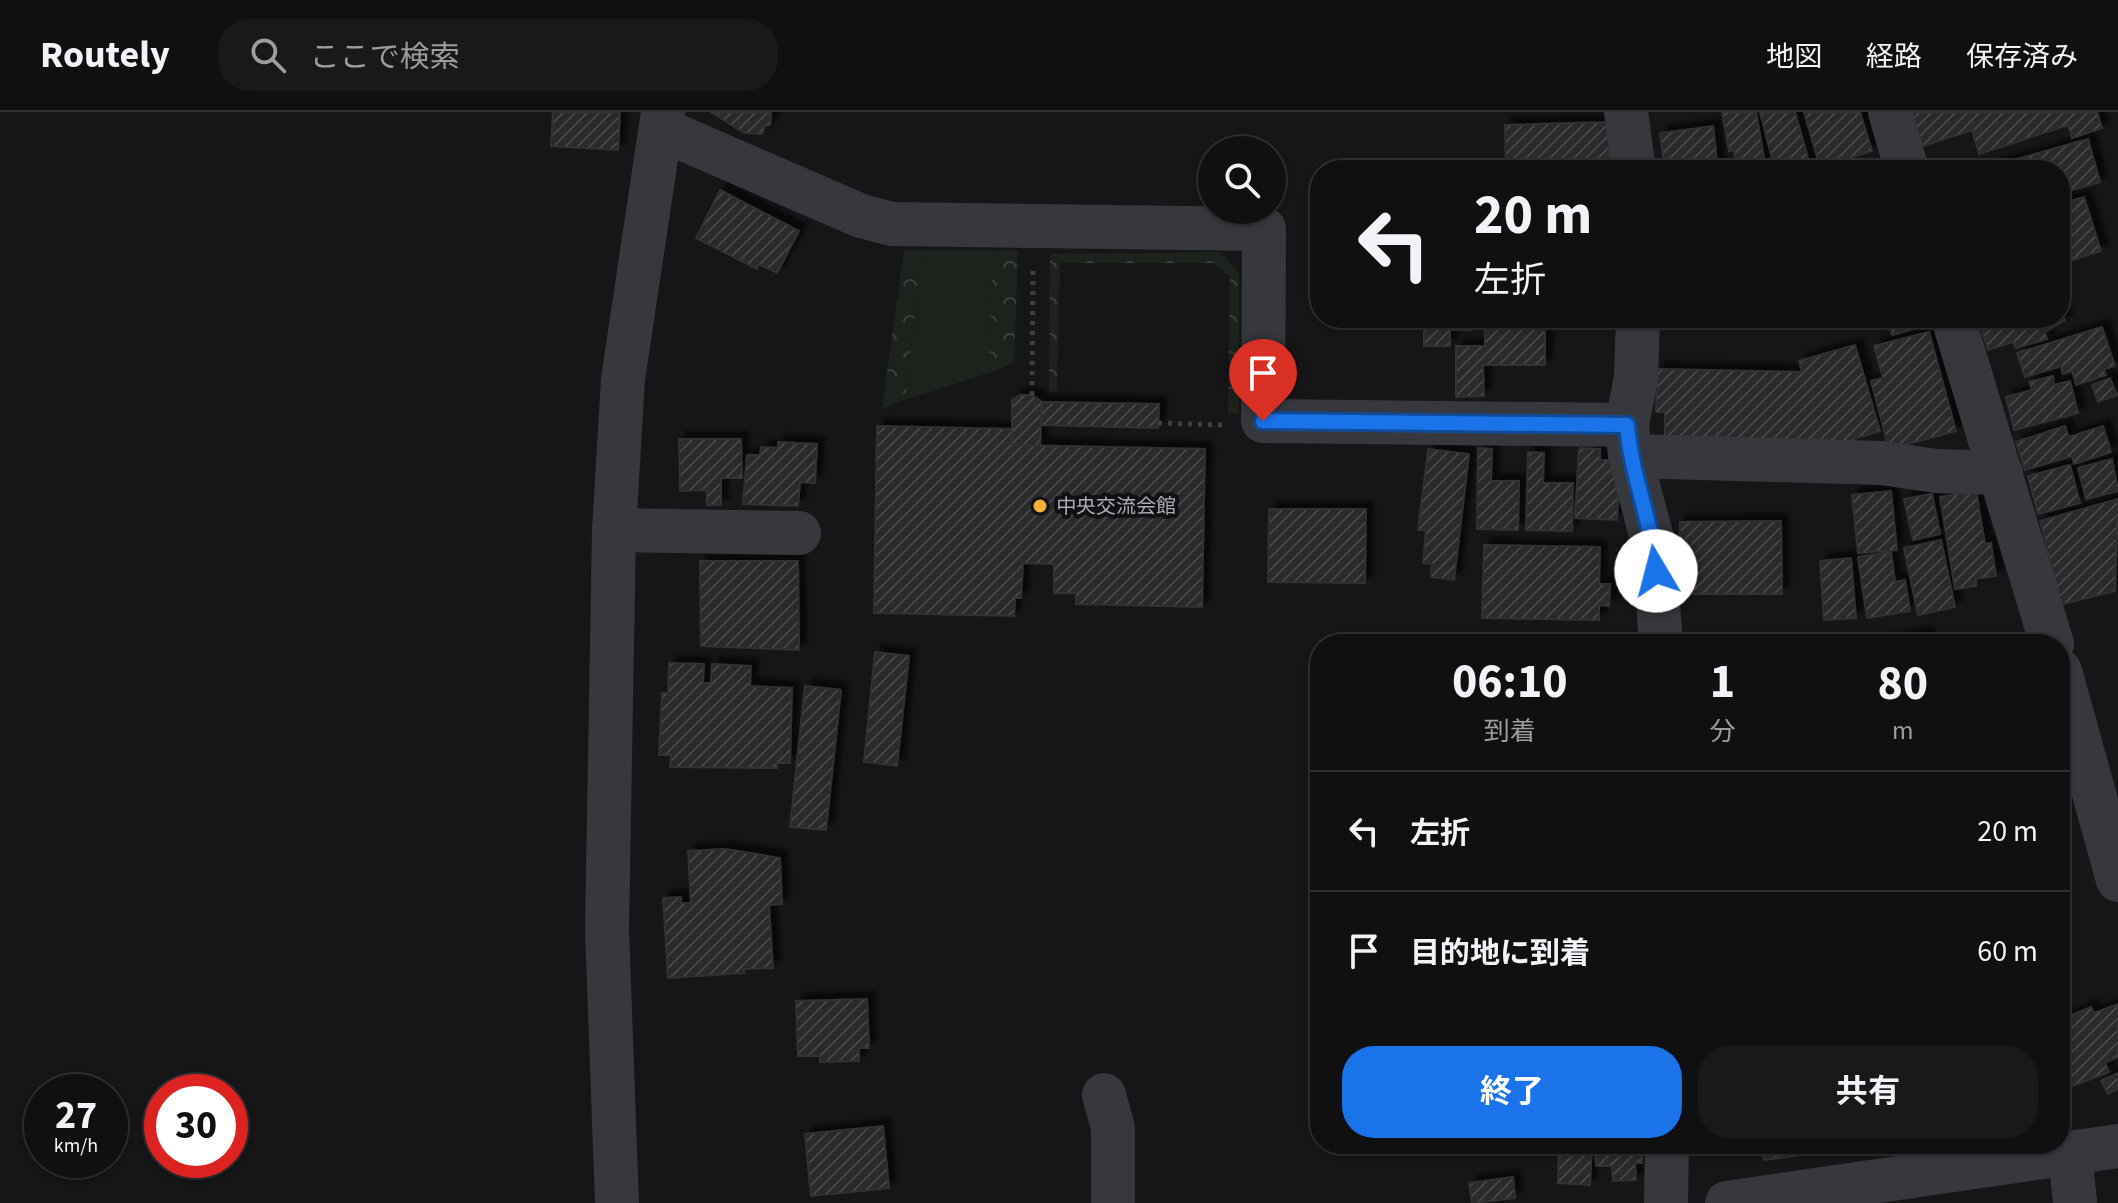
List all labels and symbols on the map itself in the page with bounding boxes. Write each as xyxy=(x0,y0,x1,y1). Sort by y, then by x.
pin xyxy=(1229,339,1297,421)
place label: 中央交流会館 xyxy=(1056,493,1176,521)
marker: 中央交流会館 xyxy=(1031,497,1049,515)
position arrow xyxy=(1614,529,1698,613)
speed limit sign: 30 xyxy=(144,1074,248,1178)

